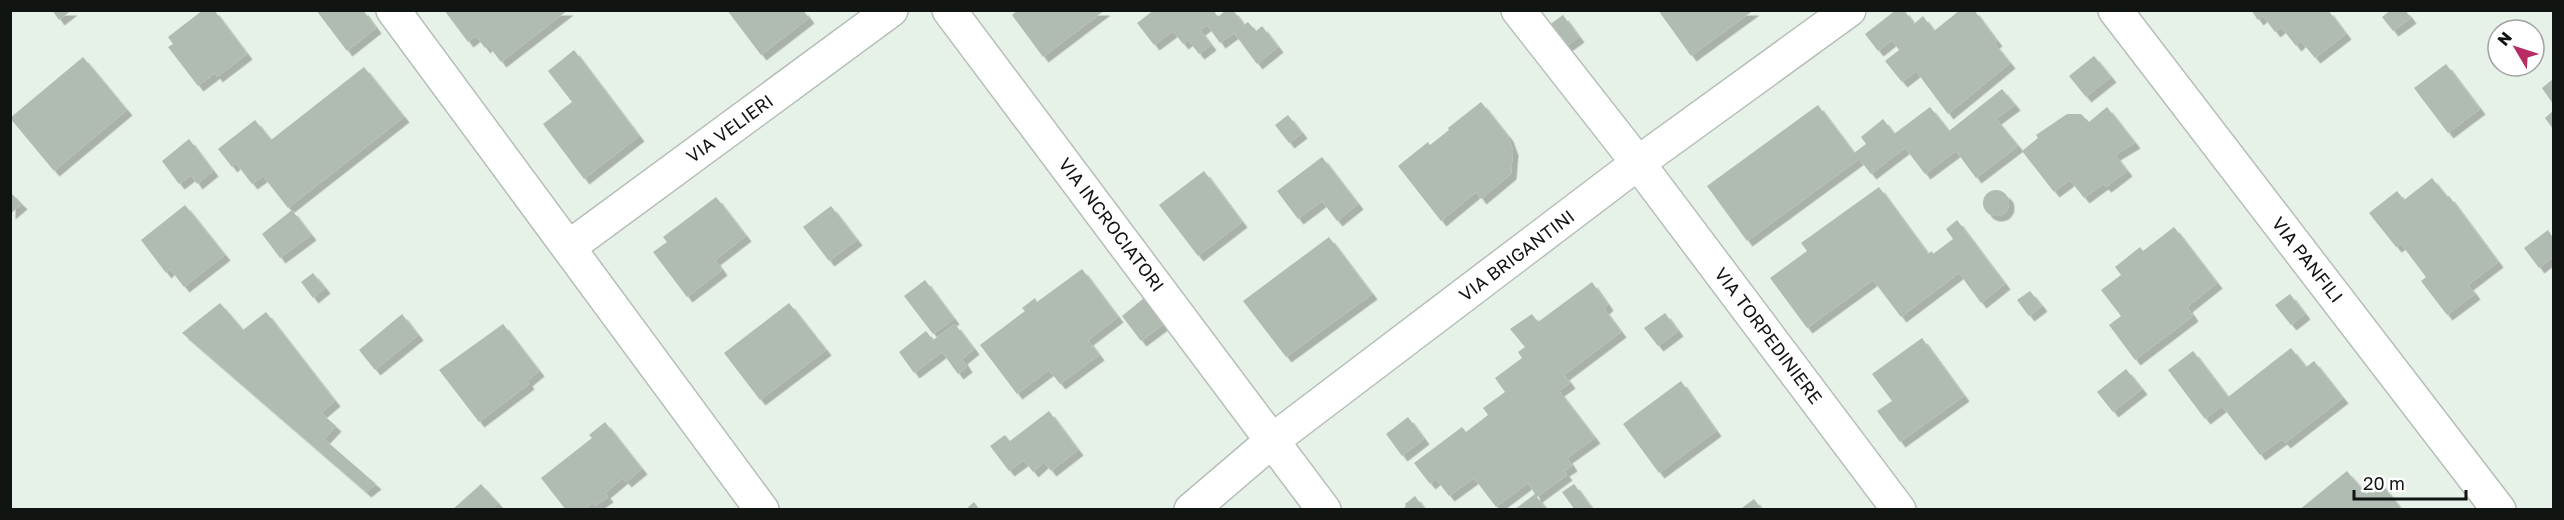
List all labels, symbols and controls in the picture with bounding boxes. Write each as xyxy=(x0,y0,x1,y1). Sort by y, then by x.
north arrow xyxy=(2486,18,2546,78)
text: N xyxy=(2493,28,2516,50)
street label: VIA VELIERI xyxy=(682,89,777,167)
street label: VIA INCROCIATORI xyxy=(1054,153,1169,296)
street label: VIA BRIGANTINI xyxy=(1454,205,1578,306)
street label: VIA PANFILI xyxy=(2268,212,2348,307)
street label: VIA TORPEDINIERE xyxy=(1710,263,1827,408)
scale bar xyxy=(2354,463,2466,501)
text: 20 m xyxy=(2363,472,2405,494)

